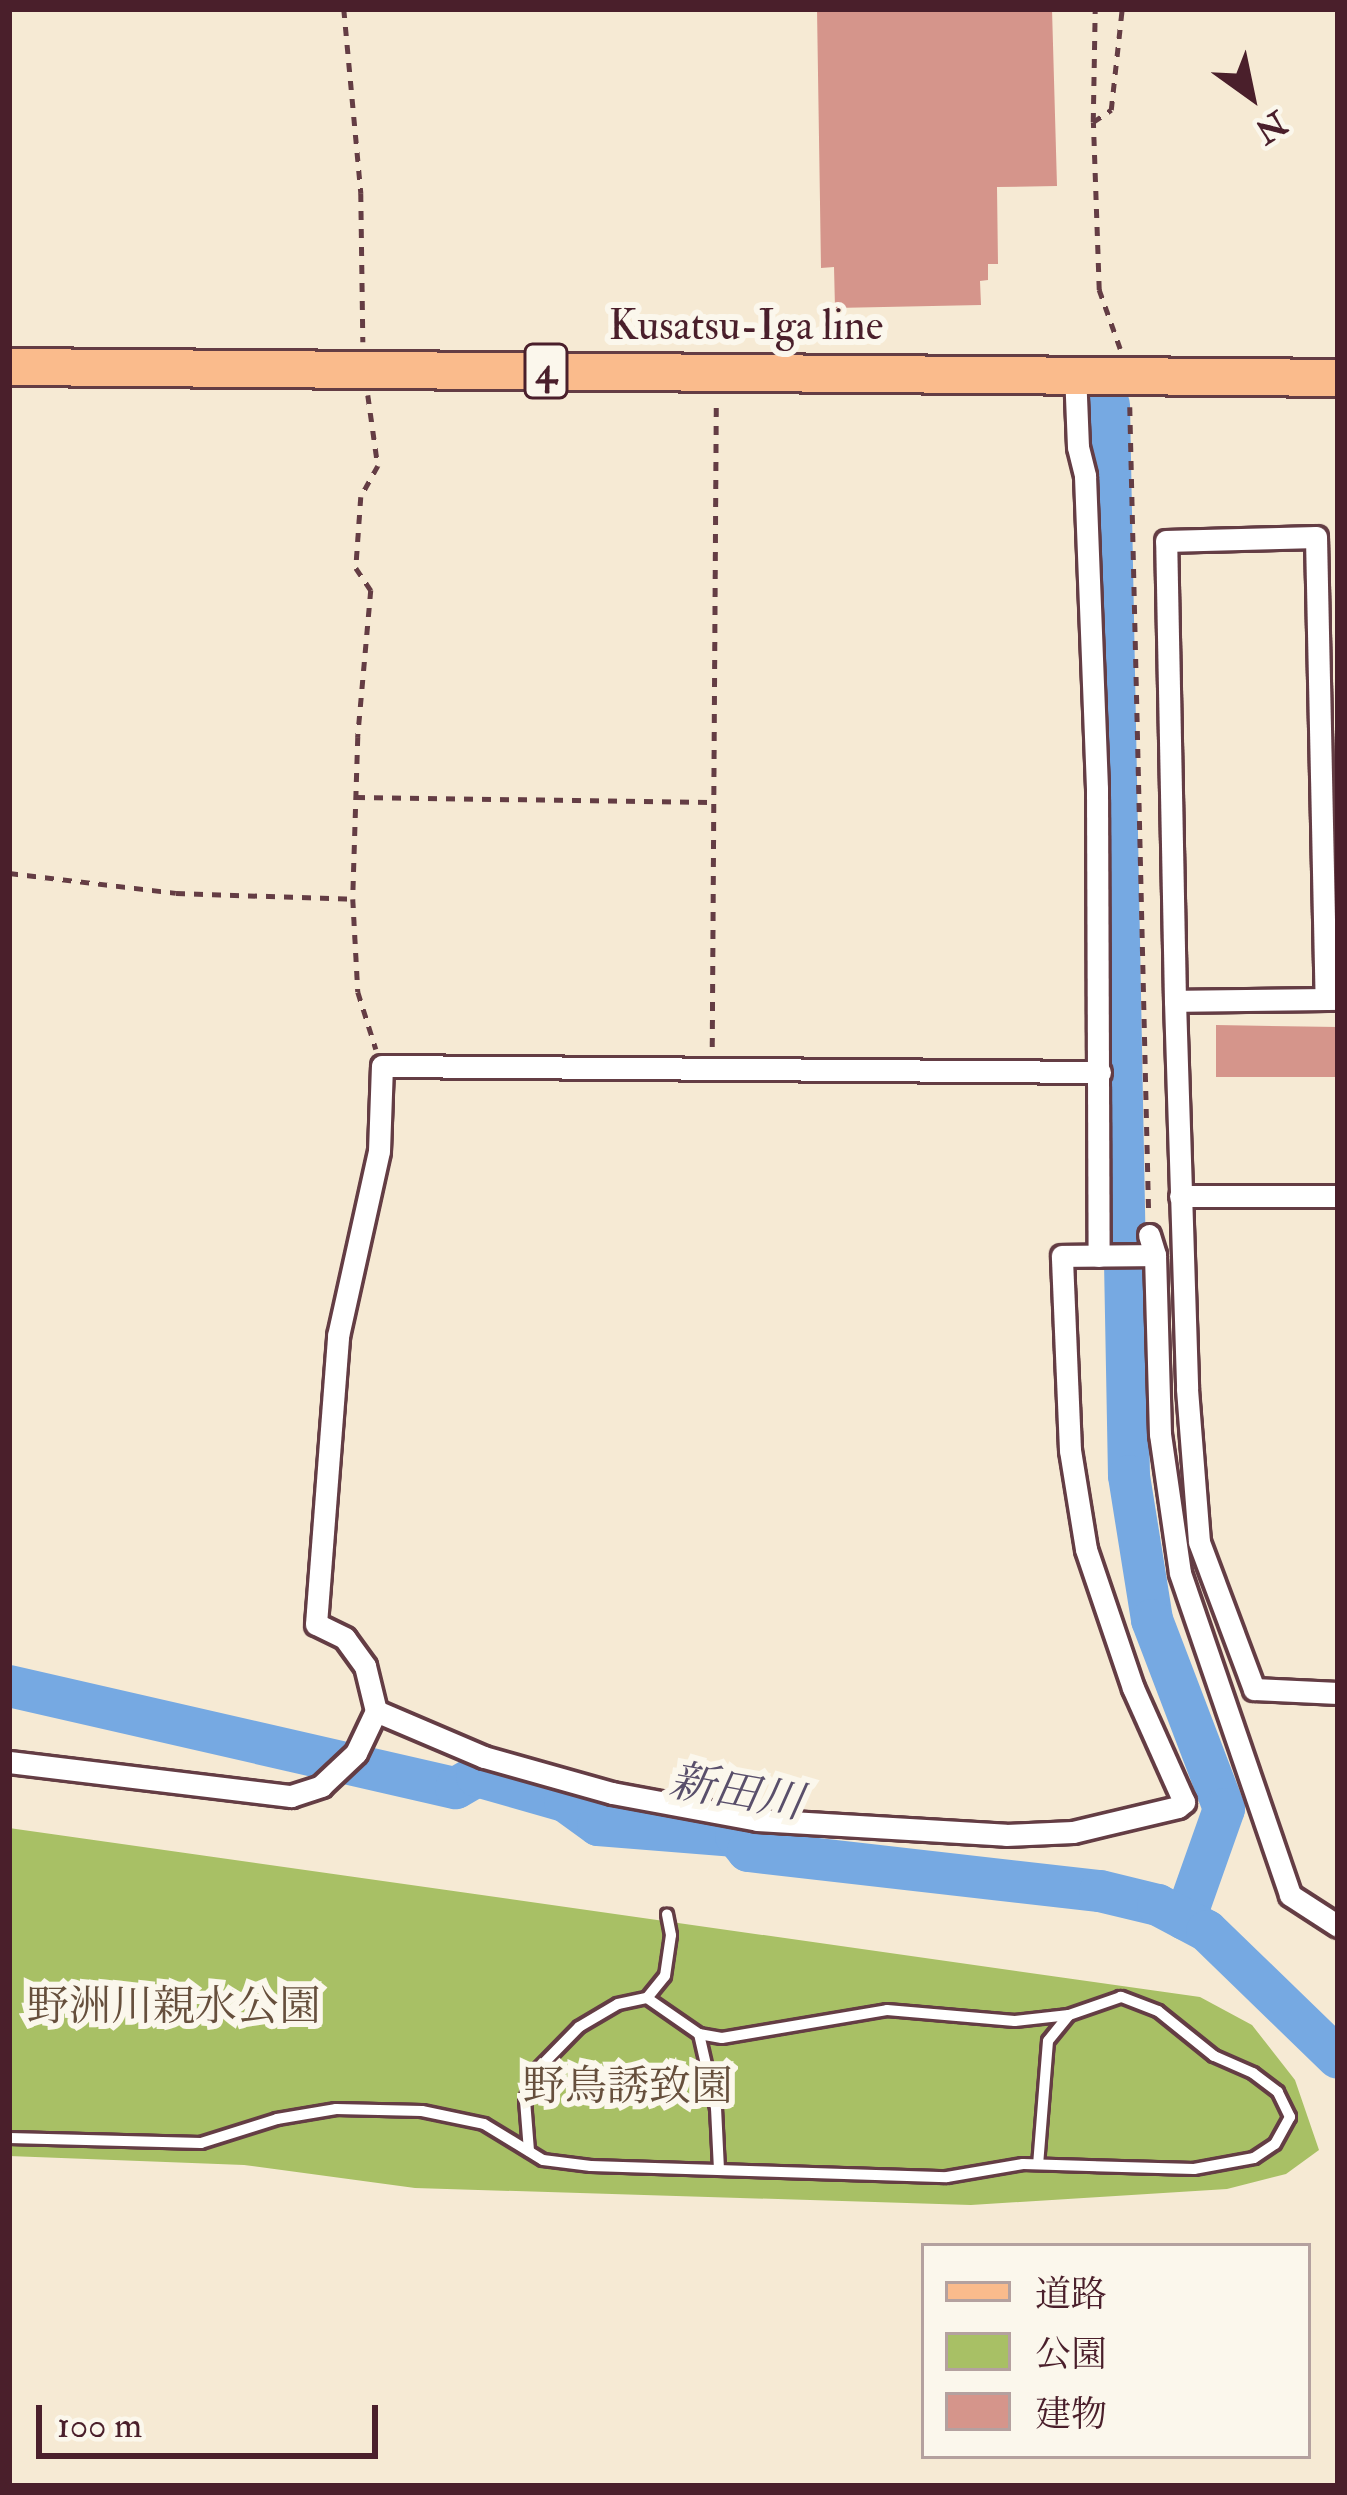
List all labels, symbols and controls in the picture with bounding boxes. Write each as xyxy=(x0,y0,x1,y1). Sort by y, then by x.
north arrow xyxy=(1191,36,1311,156)
text: N xyxy=(1247,101,1294,152)
street label: Kusatsu-Iga line xyxy=(609,301,883,351)
road number: 4 xyxy=(522,338,570,404)
water label: 新田川 xyxy=(665,1755,807,1831)
park label: 野洲川親水公園 xyxy=(27,1982,321,2032)
park label: 野鳥誘致園 xyxy=(523,2062,733,2112)
legend xyxy=(921,2243,1311,2459)
text: 道路 xyxy=(1035,2272,1107,2317)
text: 公園 xyxy=(1035,2332,1107,2377)
scale bar xyxy=(42,2381,384,2455)
text: 建物 xyxy=(1035,2392,1107,2437)
text: 100 m xyxy=(57,2403,142,2448)

